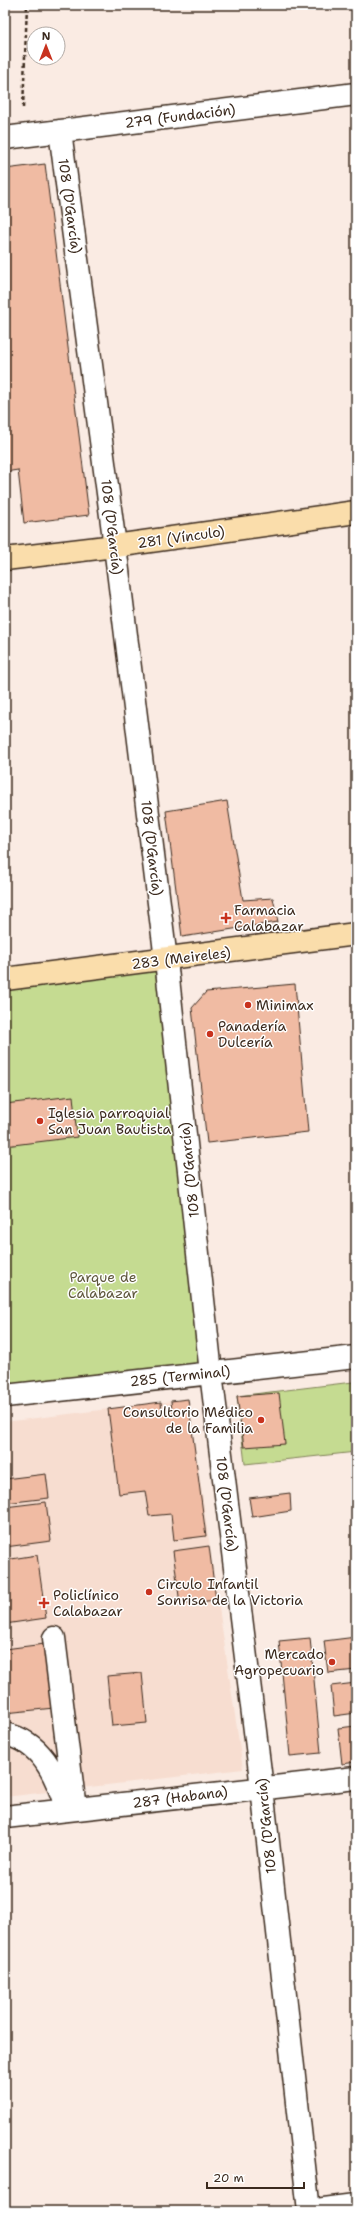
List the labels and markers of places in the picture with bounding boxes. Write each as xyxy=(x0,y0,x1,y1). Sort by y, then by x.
place label: Farmacia Calabazar xyxy=(234,901,304,935)
marker: Farmacia Calabazar xyxy=(221,913,231,923)
place label: Minimax xyxy=(256,996,314,1014)
marker: Minimax xyxy=(243,1000,253,1010)
place label: Panadería Dulcería xyxy=(218,1017,287,1051)
marker: Panadería Dulcería xyxy=(205,1029,215,1039)
place label: Iglesia parroquial San Juan Bautista xyxy=(48,1104,172,1138)
marker: Iglesia parroquial San Juan Bautista xyxy=(35,1116,45,1126)
place label: Consultorio Médico de la Familia xyxy=(123,1403,253,1437)
marker: Consultorio Médico de la Familia xyxy=(256,1415,266,1425)
place label: Circulo Infantil Sonrisa de la Victoria xyxy=(157,1575,303,1609)
place label: Policlínico Calabazar xyxy=(53,1586,123,1620)
marker: Circulo Infantil Sonrisa de la Victoria xyxy=(144,1587,154,1597)
marker: Policlínico Calabazar xyxy=(38,1597,50,1609)
place label: Mercado Agropecuario xyxy=(234,1645,324,1679)
marker: Mercado Agropecuario xyxy=(327,1657,337,1667)

